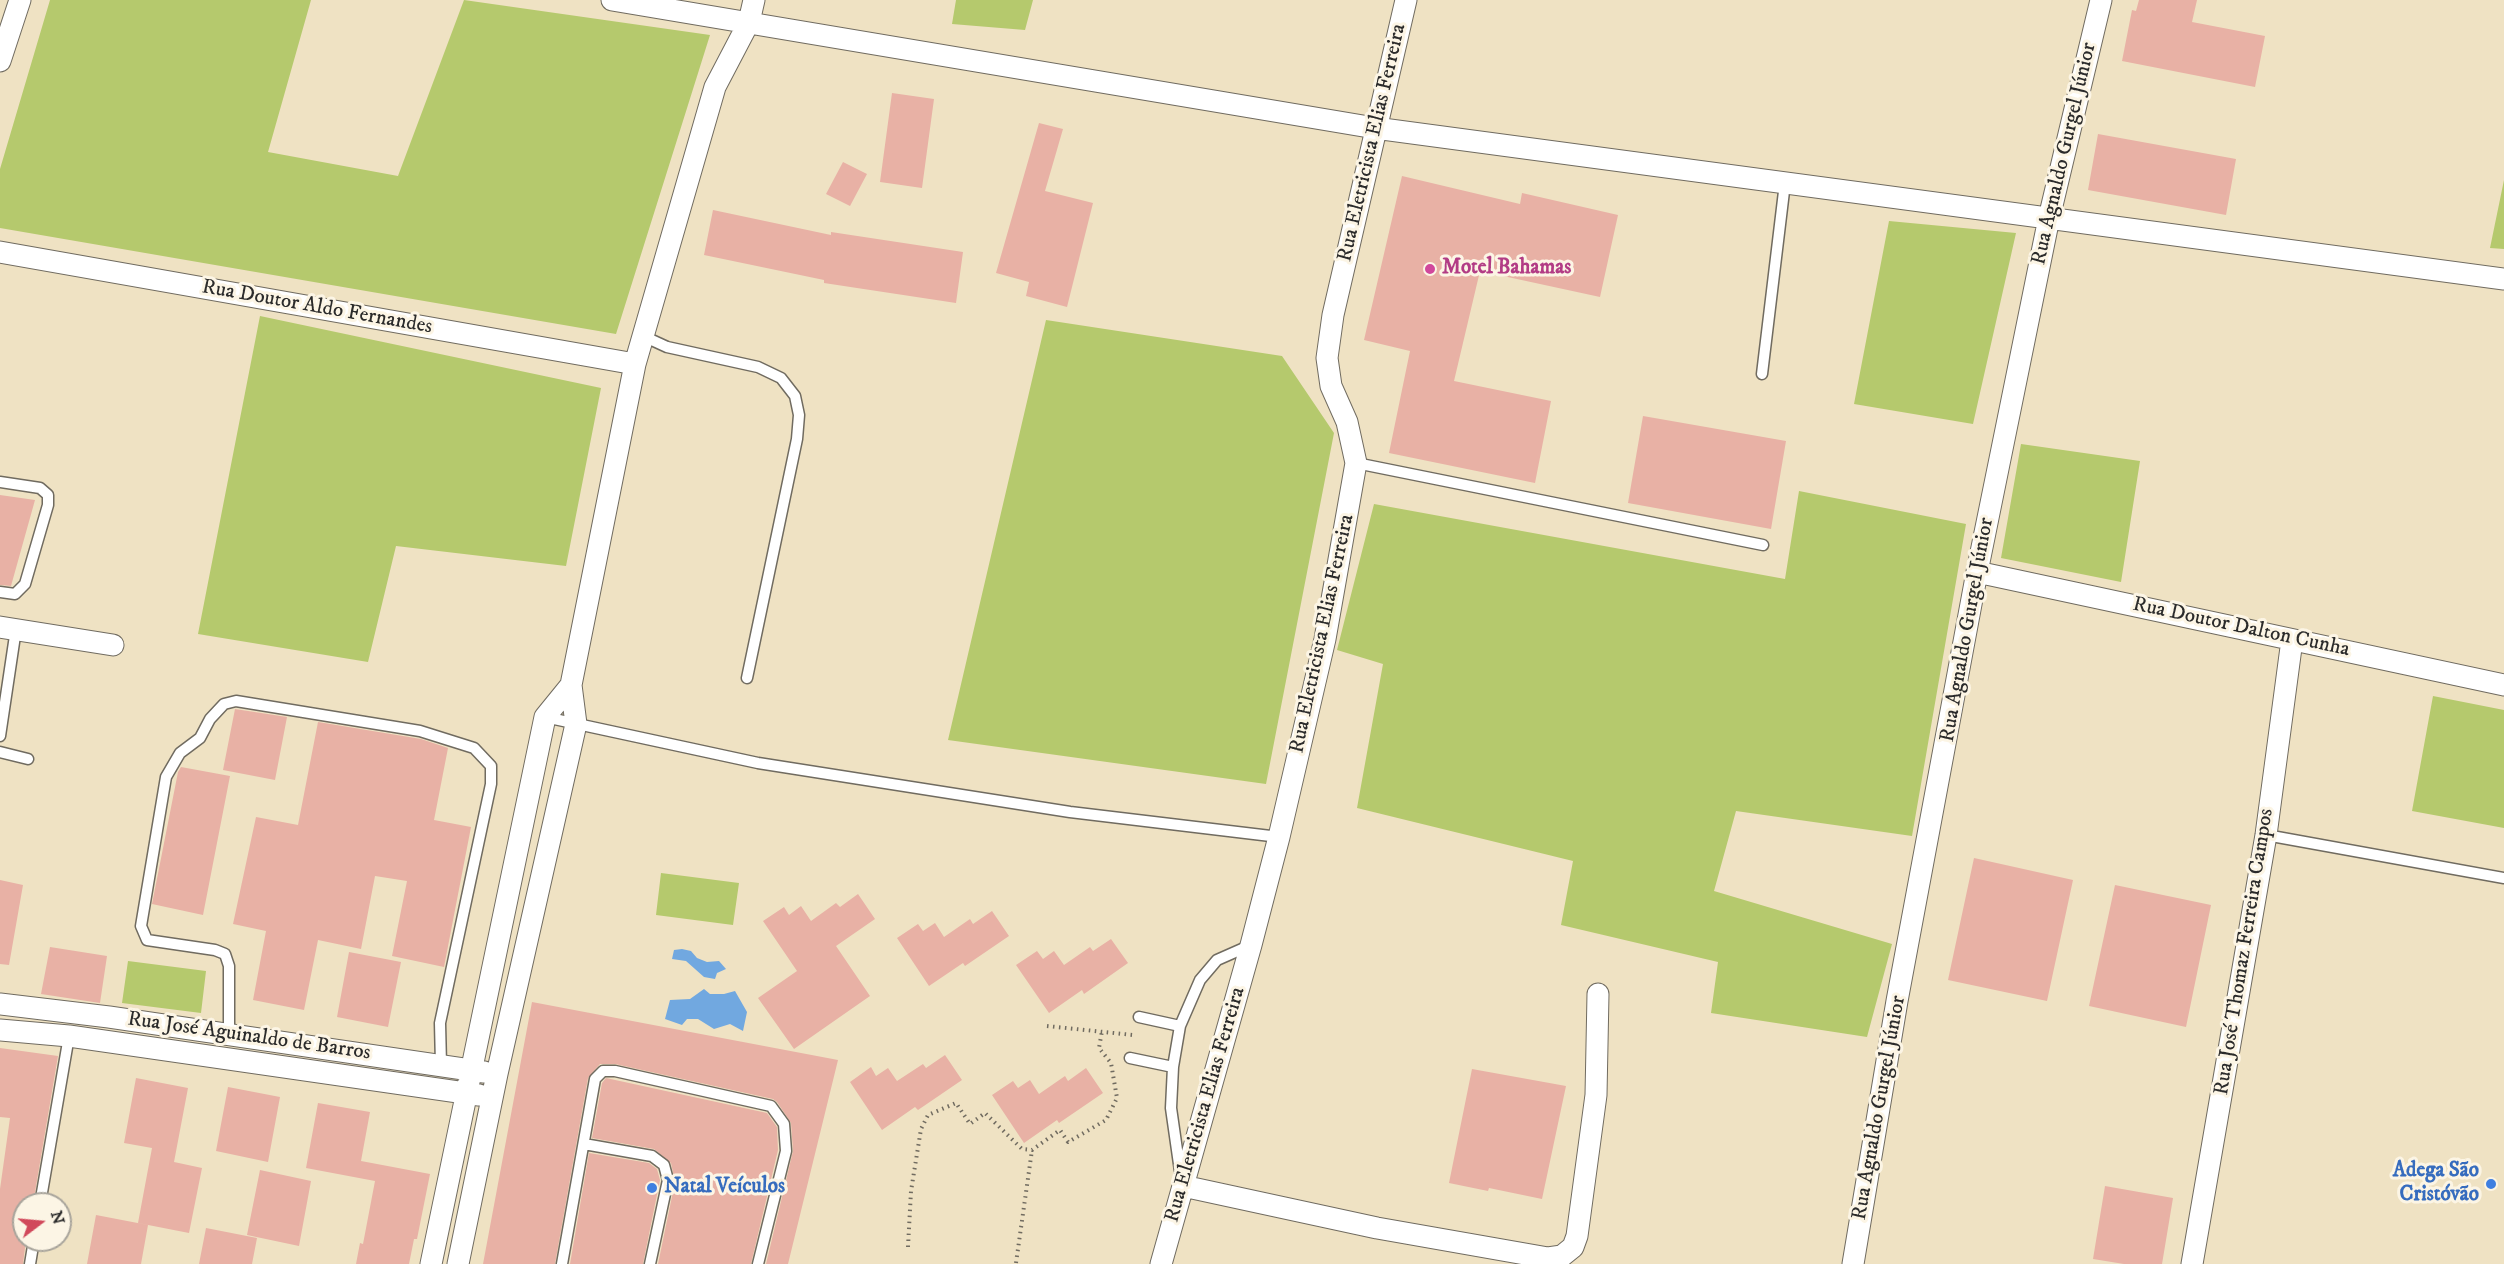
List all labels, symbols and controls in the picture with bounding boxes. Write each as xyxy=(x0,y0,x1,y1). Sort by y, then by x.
street label: Rua Eletricista Elias Ferreira xyxy=(1333,22,1413,264)
street label: Rua Agnaldo Gurgel Júnior xyxy=(2027,40,2103,268)
place label: Motel Bahamas xyxy=(1442,256,1571,282)
marker: Motel Bahamas xyxy=(1423,262,1437,276)
street label: Rua Doutor Aldo Fernandes xyxy=(200,275,434,341)
street label: Rua Eletricista Elias Ferreira xyxy=(1285,512,1361,756)
street label: Rua Agnaldo Gurgel Júnior xyxy=(1936,516,2000,744)
street label: Rua Doutor Dalton Cunha xyxy=(2130,593,2352,663)
street label: Rua José Thomaz Ferreira Campos xyxy=(2210,807,2280,1097)
street label: Rua Eletricista Elias Ferreira xyxy=(1160,985,1252,1225)
street label: Rua Agnaldo Gurgel Júnior xyxy=(1848,994,1912,1222)
street label: Rua José Aguinaldo de Barros xyxy=(126,1007,372,1067)
place label: Adega São Cristóvão xyxy=(2393,1159,2479,1209)
place label: Natal Veículos xyxy=(664,1175,785,1201)
marker: Adega São Cristóvão xyxy=(2484,1177,2498,1191)
marker: Natal Veículos xyxy=(645,1181,659,1195)
north arrow xyxy=(12,1192,72,1252)
text: N xyxy=(46,1209,69,1227)

